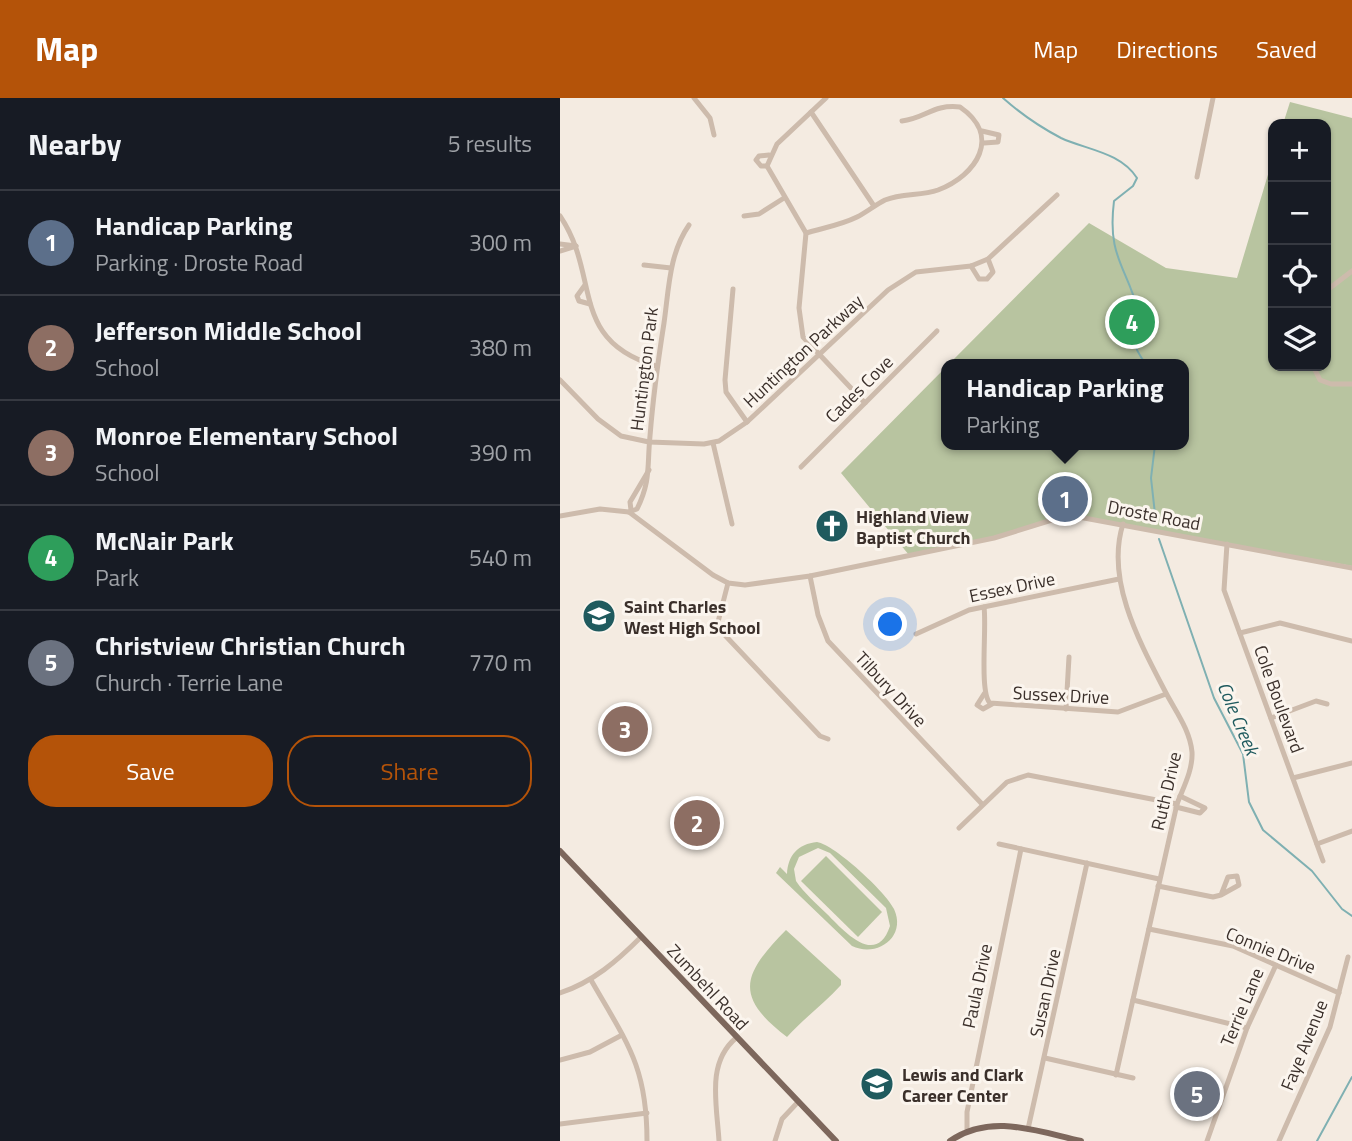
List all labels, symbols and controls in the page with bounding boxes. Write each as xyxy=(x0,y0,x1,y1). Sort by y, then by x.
text: Map xyxy=(35,24,98,74)
text: Map xyxy=(1033,31,1078,67)
text: Directions xyxy=(1116,31,1218,67)
text: Saved xyxy=(1256,31,1317,67)
map controls xyxy=(1268,119,1331,371)
button: + xyxy=(1268,119,1331,182)
text: Nearby xyxy=(28,121,121,167)
text: 5 results xyxy=(448,126,532,161)
button: − xyxy=(1268,182,1331,245)
text: Handicap Parking xyxy=(95,206,293,245)
text: 1 xyxy=(45,225,57,260)
text: 300 m xyxy=(469,225,532,260)
text: Parking · Droste Road xyxy=(95,245,303,280)
button: locate xyxy=(1268,245,1331,308)
street label: Huntington Parkway xyxy=(737,288,869,414)
pin: 4 xyxy=(1109,296,1155,348)
street label: Huntington Park xyxy=(623,305,665,432)
button: layers xyxy=(1268,308,1331,371)
text: Jefferson Middle School xyxy=(95,311,362,350)
text: 2 xyxy=(45,330,57,365)
text: 380 m xyxy=(469,330,532,365)
street label: Cades Cove xyxy=(819,349,899,429)
text: School xyxy=(95,350,159,385)
popup xyxy=(941,359,1189,450)
text: Handicap Parking xyxy=(966,368,1164,407)
text: Parking xyxy=(966,407,1039,442)
text: Monroe Elementary School xyxy=(95,416,398,455)
text: 3 xyxy=(45,435,57,470)
text: 390 m xyxy=(469,435,532,470)
text: School xyxy=(95,455,159,490)
pin: 1 xyxy=(1042,473,1088,525)
street label: Droste Road xyxy=(1105,493,1203,537)
place label: Highland View Baptist Church xyxy=(856,503,971,551)
church icon: Highland View Baptist Church xyxy=(813,507,851,545)
text: McNair Park xyxy=(95,521,234,560)
text: 4 xyxy=(45,540,57,575)
text: 540 m xyxy=(469,540,532,575)
text: Park xyxy=(95,560,139,595)
street label: Essex Drive xyxy=(967,565,1057,609)
place label: Saint Charles West High School xyxy=(624,593,761,641)
school or university icon: Saint Charles West High School xyxy=(580,597,618,635)
your location xyxy=(873,607,907,641)
text: Christview Christian Church xyxy=(95,626,406,665)
street label: Cole Boulevard xyxy=(1247,641,1311,757)
text: 5 xyxy=(45,645,57,680)
text: 770 m xyxy=(469,645,532,680)
street label: Tilbury Drive xyxy=(849,645,933,733)
text: Church · Terrie Lane xyxy=(95,665,283,700)
water label: Cole Creek xyxy=(1211,677,1268,762)
street label: Sussex Drive xyxy=(1012,679,1110,711)
pin: 3 xyxy=(602,703,648,755)
button: Save xyxy=(28,735,273,807)
button: Share xyxy=(287,735,532,807)
street label: Ruth Drive xyxy=(1144,749,1188,833)
pin: 2 xyxy=(674,797,720,849)
street label: Connie Drive xyxy=(1222,920,1320,980)
street label: Zumbehl Road xyxy=(661,938,755,1036)
street label: Paula Drive xyxy=(955,941,999,1031)
street label: Susan Drive xyxy=(1022,946,1068,1040)
street label: Terrie Lane xyxy=(1213,964,1271,1050)
street label: Faye Avenue xyxy=(1274,996,1334,1094)
place label: Lewis and Clark Career Center xyxy=(902,1061,1024,1109)
school or university icon: Lewis and Clark Career Center xyxy=(858,1065,896,1103)
pin: 5 xyxy=(1174,1068,1220,1120)

